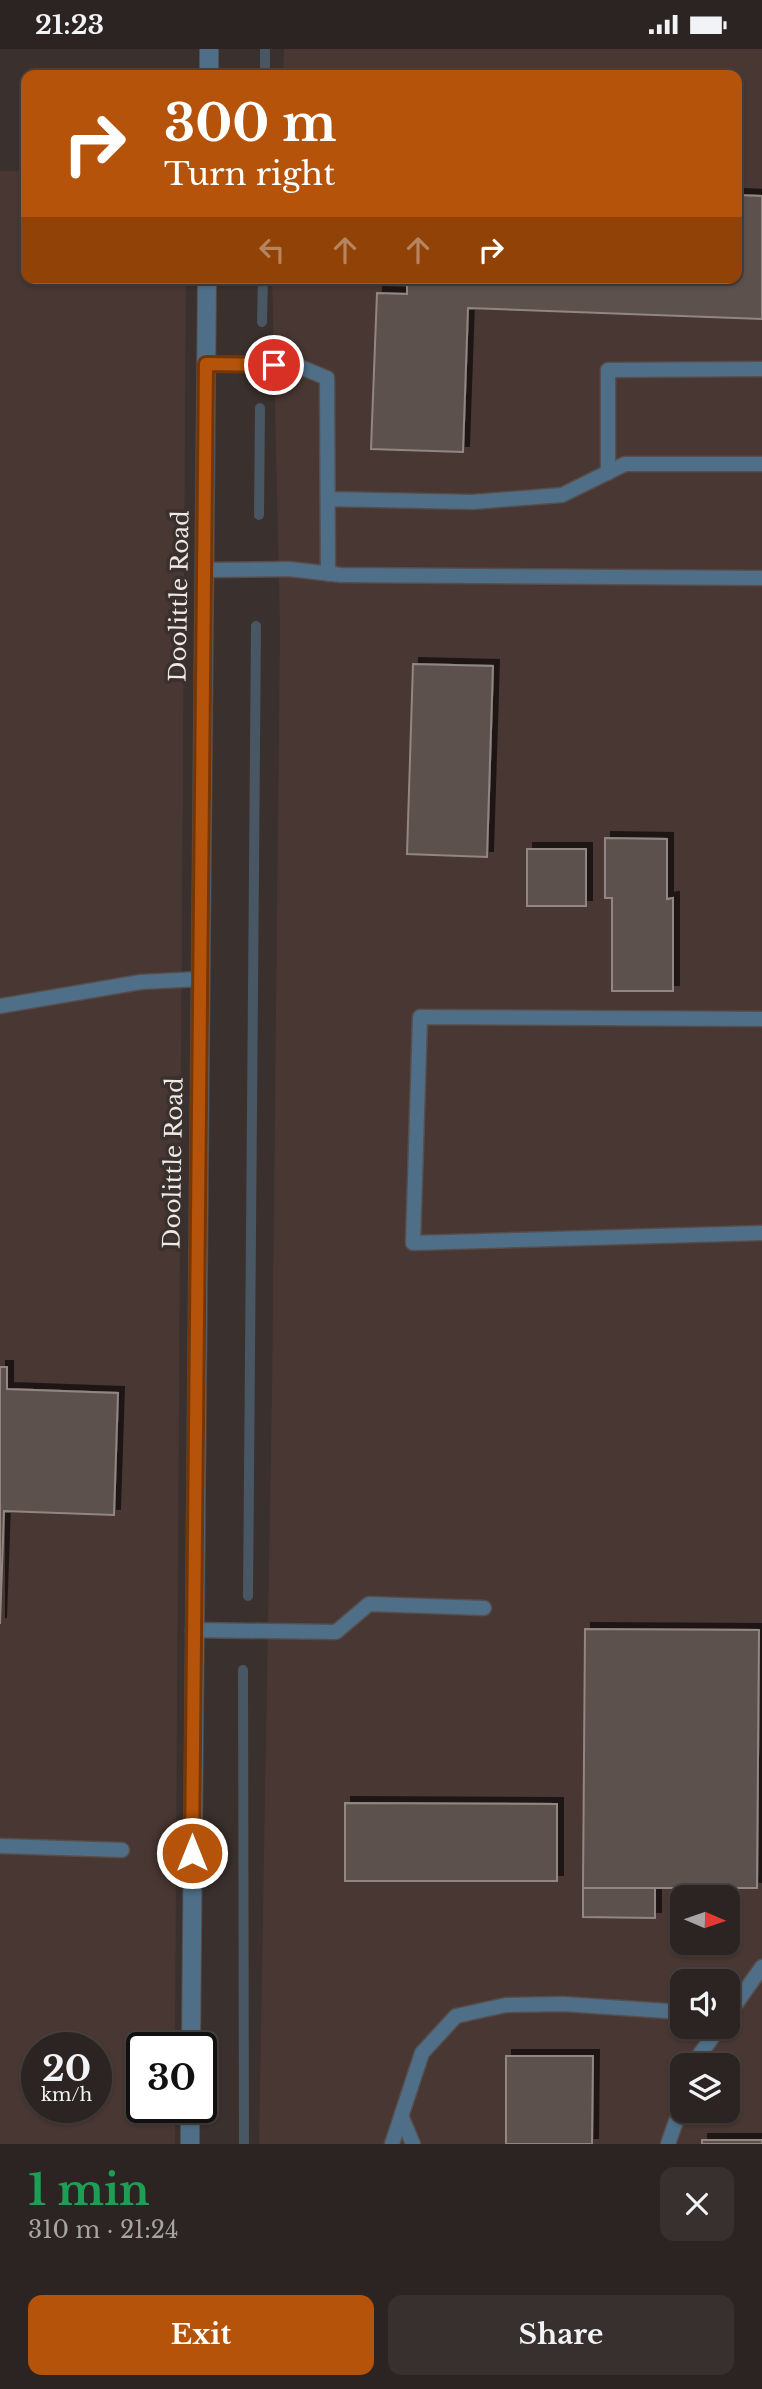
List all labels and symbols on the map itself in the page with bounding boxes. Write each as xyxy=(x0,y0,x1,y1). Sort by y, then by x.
pin xyxy=(244,335,304,395)
street label: Doolittle Road xyxy=(164,510,194,682)
street label: Doolittle Road xyxy=(158,1077,188,1249)
position arrow xyxy=(155,1816,229,1890)
north arrow xyxy=(670,1885,740,1955)
speed limit sign: 30 xyxy=(126,2032,217,2123)

